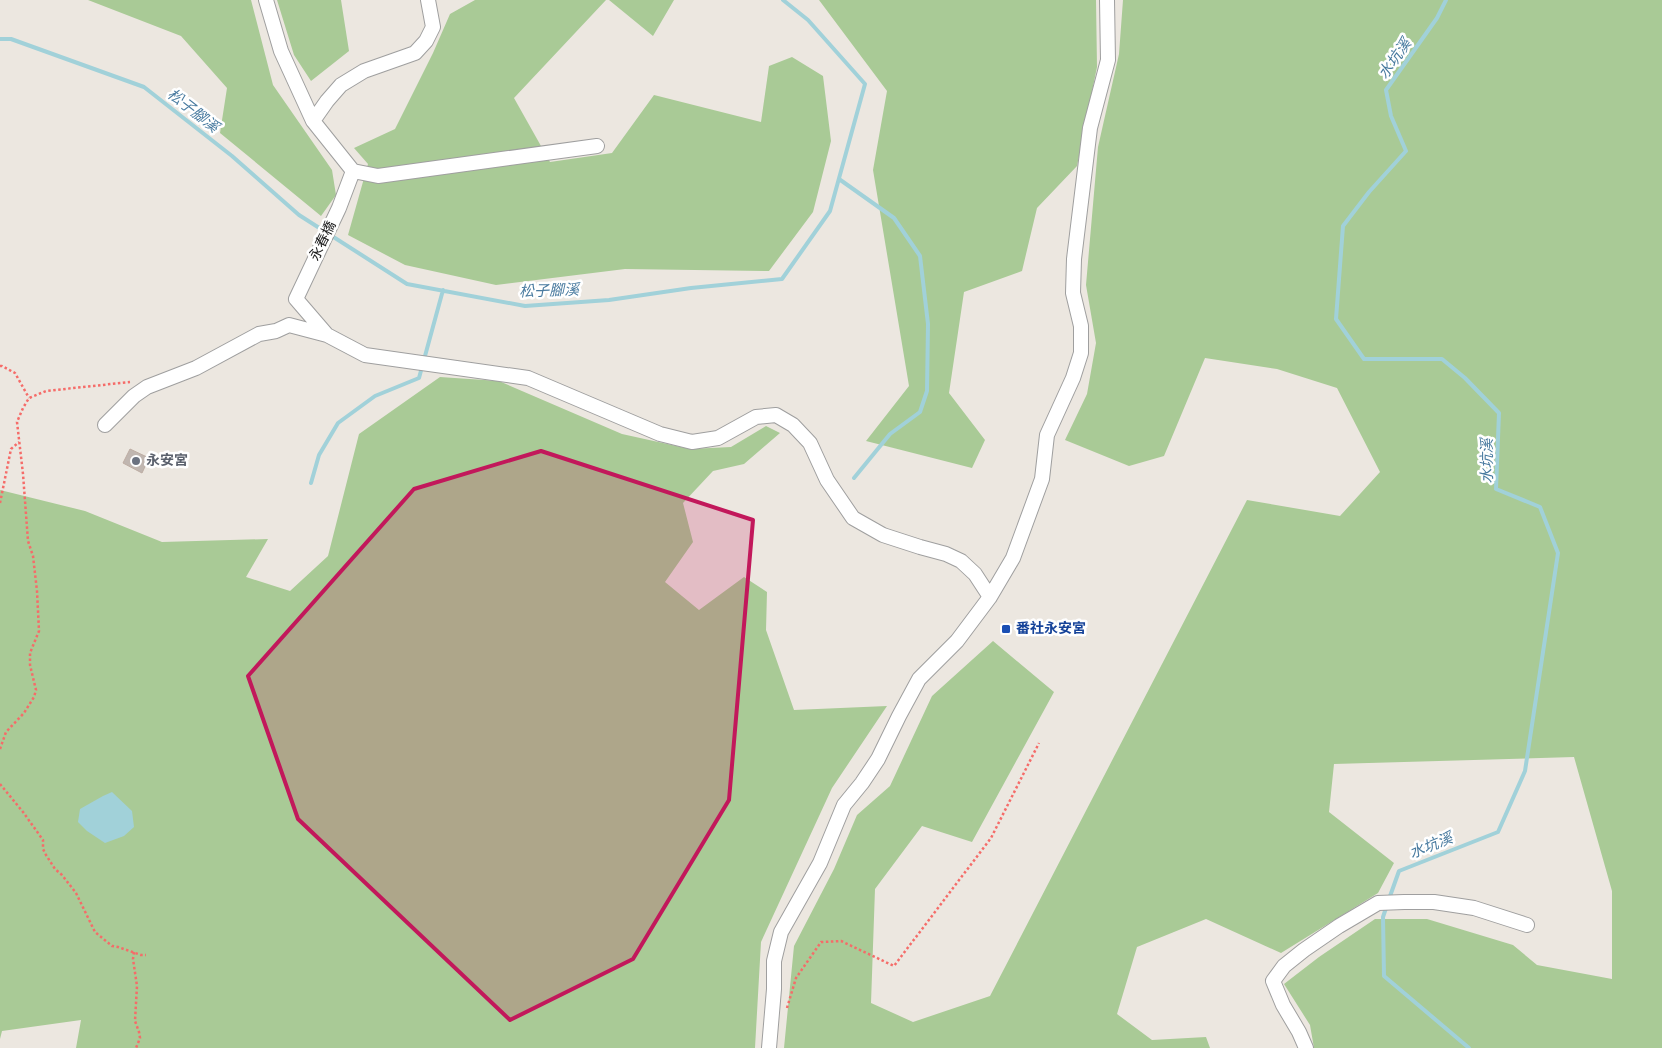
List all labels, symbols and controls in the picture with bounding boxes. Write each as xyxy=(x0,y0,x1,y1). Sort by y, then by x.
water label: 水坑溪 xyxy=(1373,33,1418,83)
water label: 松子腳溪 xyxy=(163,84,225,139)
street label: 永春橋 xyxy=(305,218,341,264)
water label: 松子腳溪 xyxy=(519,279,581,303)
water label: 水坑溪 xyxy=(1477,437,1498,484)
place label: 永安宮 xyxy=(146,451,188,471)
marker: 永安宮 xyxy=(130,455,142,467)
place label: 番社永安宮 xyxy=(1016,619,1086,639)
marker: 番社永安宮 xyxy=(1000,623,1012,635)
water label: 水坑溪 xyxy=(1406,827,1458,864)

